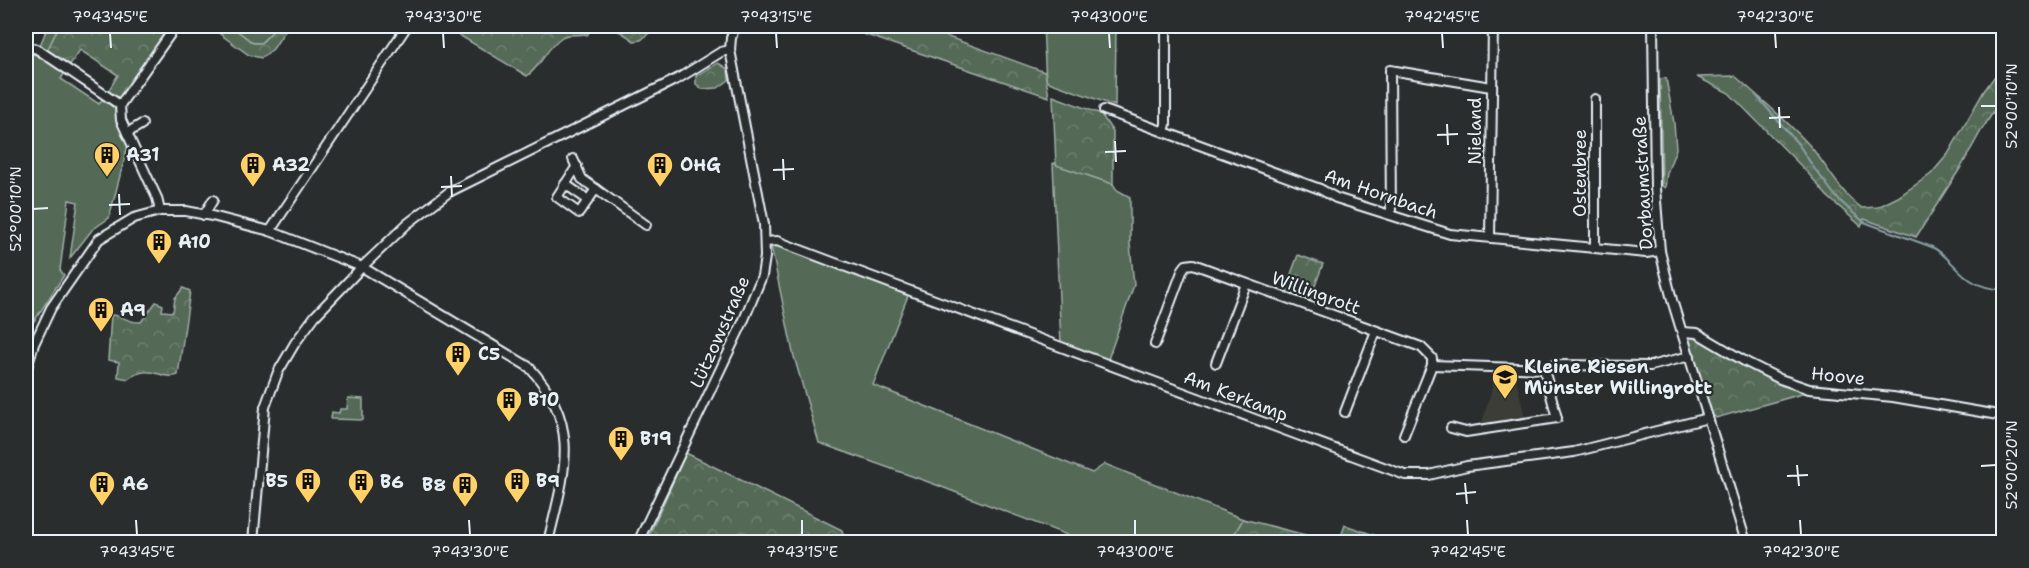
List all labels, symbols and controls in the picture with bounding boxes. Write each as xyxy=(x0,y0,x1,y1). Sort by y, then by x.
text: 7°43'45"E xyxy=(72,7,148,27)
text: 7°43'30"E xyxy=(404,7,482,27)
text: 7°43'15"E xyxy=(740,7,812,27)
text: 7°43'00"E xyxy=(1070,7,1148,27)
text: 7°42'45"E xyxy=(1404,7,1480,27)
text: 7°42'30"E xyxy=(1736,7,1814,27)
text: 52°00'10"N xyxy=(2002,63,2022,149)
street label: Nieland xyxy=(1463,97,1487,165)
street label: Dorbaumstraße xyxy=(1628,115,1658,251)
street label: Ostenbree xyxy=(1568,129,1592,217)
building icon: A31 xyxy=(92,140,122,178)
place label: A31 xyxy=(126,143,159,167)
building icon: A32 xyxy=(238,150,268,188)
building icon: OHG xyxy=(645,150,675,188)
place label: A32 xyxy=(272,153,310,177)
place label: OHG xyxy=(680,153,721,177)
street label: Am Hornbach xyxy=(1321,163,1441,225)
text: 52°00'10"N xyxy=(6,166,26,252)
building icon: A10 xyxy=(144,227,174,265)
place label: A10 xyxy=(178,230,211,254)
street label: Willingrott xyxy=(1268,266,1364,320)
street label: Lützowstraße xyxy=(685,272,755,392)
building icon: A9 xyxy=(86,295,116,333)
place label: A9 xyxy=(120,298,146,322)
building icon: C5 xyxy=(443,339,473,377)
place label: C5 xyxy=(478,342,500,366)
place label: Kleine Riesen Münster Willingrott xyxy=(1524,355,1712,400)
street label: Hoove xyxy=(1810,361,1866,391)
school or university icon: Kleine Riesen Münster Willingrott xyxy=(1490,362,1520,400)
street label: Am Kerkamp xyxy=(1180,365,1292,427)
building icon: B10 xyxy=(494,385,524,423)
place label: B10 xyxy=(528,388,559,412)
text: 52°00'20"N xyxy=(2002,420,2022,510)
building icon: B19 xyxy=(606,424,636,462)
place label: B19 xyxy=(640,427,672,451)
building icon: B5 xyxy=(293,466,323,504)
building icon: B9 xyxy=(502,466,532,504)
building icon: B6 xyxy=(346,467,376,505)
building icon: A6 xyxy=(87,469,117,507)
place label: B5 xyxy=(266,469,288,493)
place label: B9 xyxy=(536,469,560,493)
place label: B6 xyxy=(380,470,404,494)
building icon: B8 xyxy=(450,470,480,508)
place label: A6 xyxy=(122,472,149,496)
place label: B8 xyxy=(422,473,446,497)
text: 7°43'45"E xyxy=(99,542,175,562)
text: 7°43'30"E xyxy=(431,542,509,562)
text: 7°43'15"E xyxy=(766,542,838,562)
text: 7°43'00"E xyxy=(1096,542,1174,562)
text: 7°42'45"E xyxy=(1430,542,1506,562)
text: 7°42'30"E xyxy=(1762,542,1840,562)

